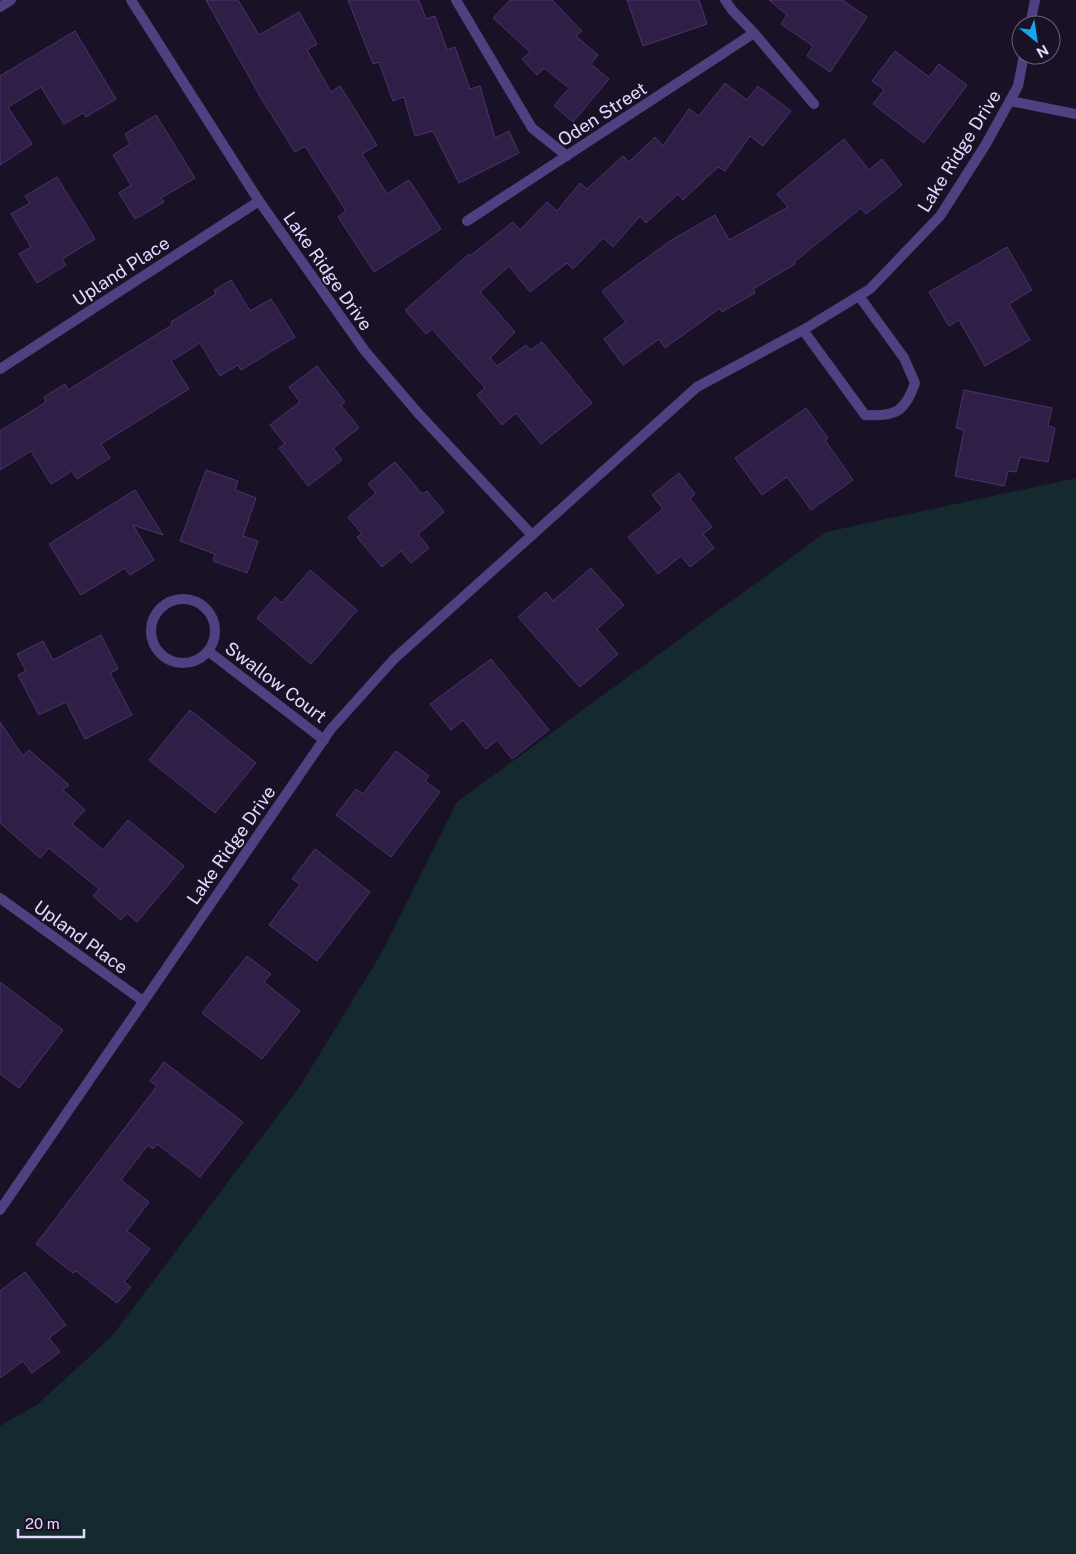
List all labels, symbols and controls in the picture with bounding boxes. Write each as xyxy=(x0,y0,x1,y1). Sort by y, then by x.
north arrow xyxy=(1011,15,1061,65)
text: N xyxy=(1034,42,1051,61)
street label: Oden Street xyxy=(554,78,650,150)
street label: Lake Ridge Drive xyxy=(913,86,1005,216)
street label: Lake Ridge Drive xyxy=(279,208,377,334)
street label: Upland Place xyxy=(69,232,173,310)
street label: Swallow Court xyxy=(221,637,331,727)
street label: Lake Ridge Drive xyxy=(182,782,280,908)
street label: Upland Place xyxy=(30,896,132,978)
scale bar xyxy=(18,1506,84,1538)
text: 20 m xyxy=(25,1515,60,1532)

